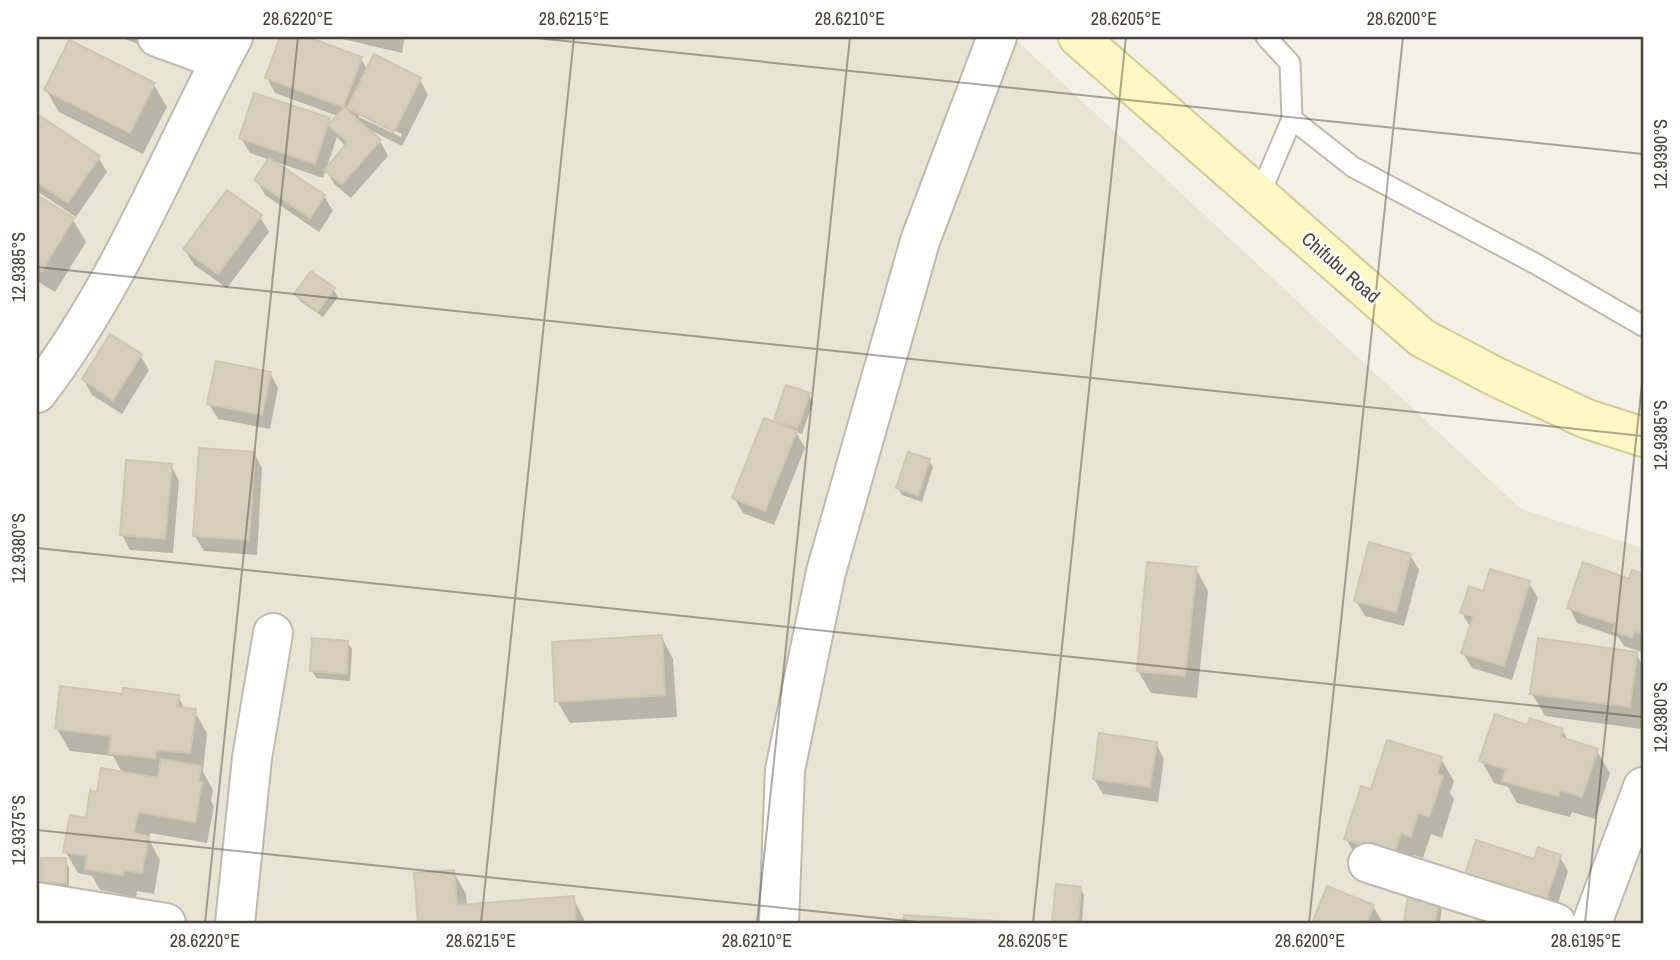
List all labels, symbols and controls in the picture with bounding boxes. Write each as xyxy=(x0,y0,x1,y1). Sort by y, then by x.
text: 28.6220°E xyxy=(263,6,333,31)
text: 28.6215°E xyxy=(539,6,609,31)
text: 28.6210°E xyxy=(815,6,885,31)
text: 28.6205°E xyxy=(1091,6,1161,31)
text: 28.6200°E xyxy=(1367,6,1437,31)
text: 12.9390°S xyxy=(1648,119,1673,189)
street label: Chifubu Road xyxy=(1296,226,1386,308)
text: 12.9385°S xyxy=(6,232,31,302)
text: 12.9385°S xyxy=(1648,400,1673,470)
text: 12.9380°S xyxy=(6,513,31,583)
text: 12.9380°S xyxy=(1648,682,1673,752)
text: 12.9375°S xyxy=(6,795,31,865)
text: 28.6220°E xyxy=(170,928,240,953)
text: 28.6215°E xyxy=(446,928,516,953)
text: 28.6210°E xyxy=(722,928,792,953)
text: 28.6205°E xyxy=(998,928,1068,953)
text: 28.6200°E xyxy=(1275,928,1345,953)
text: 28.6195°E xyxy=(1551,928,1621,953)

